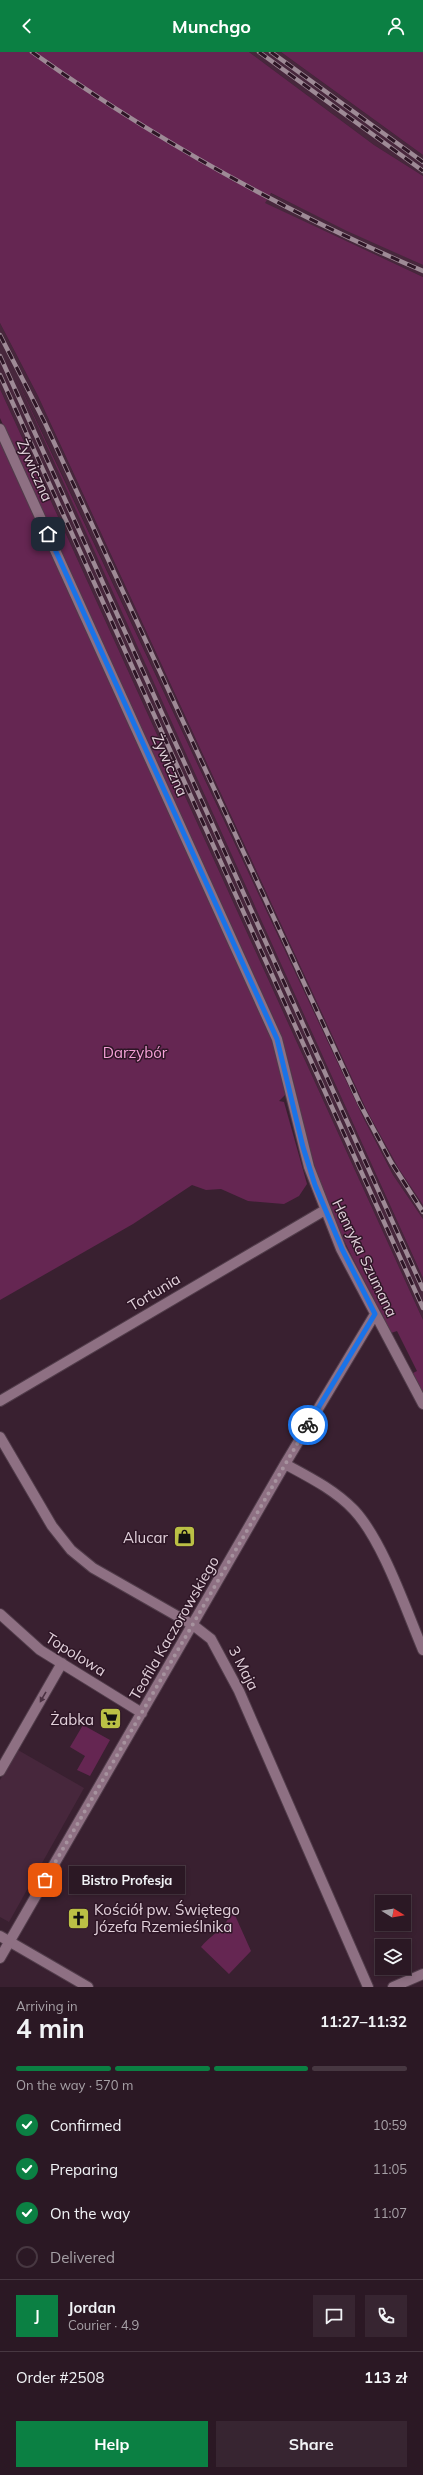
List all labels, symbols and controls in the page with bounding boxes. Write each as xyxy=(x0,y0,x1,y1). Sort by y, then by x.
icon: back xyxy=(16,15,38,37)
text: Munchgo xyxy=(172,15,251,38)
icon: person xyxy=(385,15,407,37)
street label: Żywiczna xyxy=(13,436,57,504)
pin xyxy=(31,517,65,551)
icon: home xyxy=(37,523,59,545)
street label: Żywiczna xyxy=(148,731,192,799)
park label: Darzybór xyxy=(103,1043,168,1062)
street label: Henryka Szumana xyxy=(328,1196,402,1320)
street label: Tortunia xyxy=(124,1269,184,1315)
courier xyxy=(288,1405,328,1445)
icon: bike xyxy=(297,1414,319,1436)
shop icon: Alucar xyxy=(171,1524,197,1550)
place label: Alucar xyxy=(123,1528,169,1547)
street label: Teofila Kaczorowskiego xyxy=(125,1553,223,1703)
street label: Topolowa xyxy=(42,1628,110,1680)
street label: 3 Maja xyxy=(225,1643,263,1693)
one-way arrow xyxy=(39,1691,46,1703)
supermarket icon: Żabka xyxy=(97,1706,123,1732)
place label: Żabka xyxy=(51,1710,94,1729)
pin xyxy=(28,1863,62,1897)
callout: Bistro Profesja xyxy=(69,1866,185,1894)
icon: bag xyxy=(34,1869,56,1891)
text: Bistro Profesja xyxy=(82,1872,172,1888)
north arrow xyxy=(375,1895,411,1931)
map controls xyxy=(375,1895,411,1975)
place label: Kościół pw. Świętego Józefa Rzemieślnika xyxy=(94,1900,240,1936)
church icon: Kościół pw. Świętego Józefa Rzemieślnika xyxy=(65,1905,91,1931)
button: layers xyxy=(375,1939,411,1975)
text: Arriving in xyxy=(16,1998,78,2014)
text: 4 min xyxy=(16,2012,85,2045)
text: 11:27–11:32 xyxy=(320,2012,407,2031)
text: On the way · 570 m xyxy=(16,2077,133,2093)
icon: check xyxy=(16,2114,38,2136)
text: Confirmed xyxy=(50,2116,121,2135)
text: 10:59 xyxy=(373,2117,407,2133)
icon: check xyxy=(16,2158,38,2180)
text: Preparing xyxy=(50,2160,118,2179)
text: 11:05 xyxy=(373,2161,407,2177)
icon: check xyxy=(16,2202,38,2224)
text: On the way xyxy=(50,2204,130,2223)
text: 11:07 xyxy=(373,2205,407,2221)
text: Delivered xyxy=(50,2248,115,2267)
button: chat xyxy=(313,2295,355,2337)
button: phone xyxy=(365,2295,407,2337)
text: Jordan xyxy=(68,2298,116,2317)
text: J xyxy=(34,2306,40,2325)
text: Courier · 4.9 xyxy=(68,2317,139,2333)
text: Order #2508 xyxy=(16,2368,104,2387)
text: 113 zł xyxy=(364,2368,407,2387)
button: Help xyxy=(16,2421,208,2467)
button: Share xyxy=(216,2421,407,2467)

